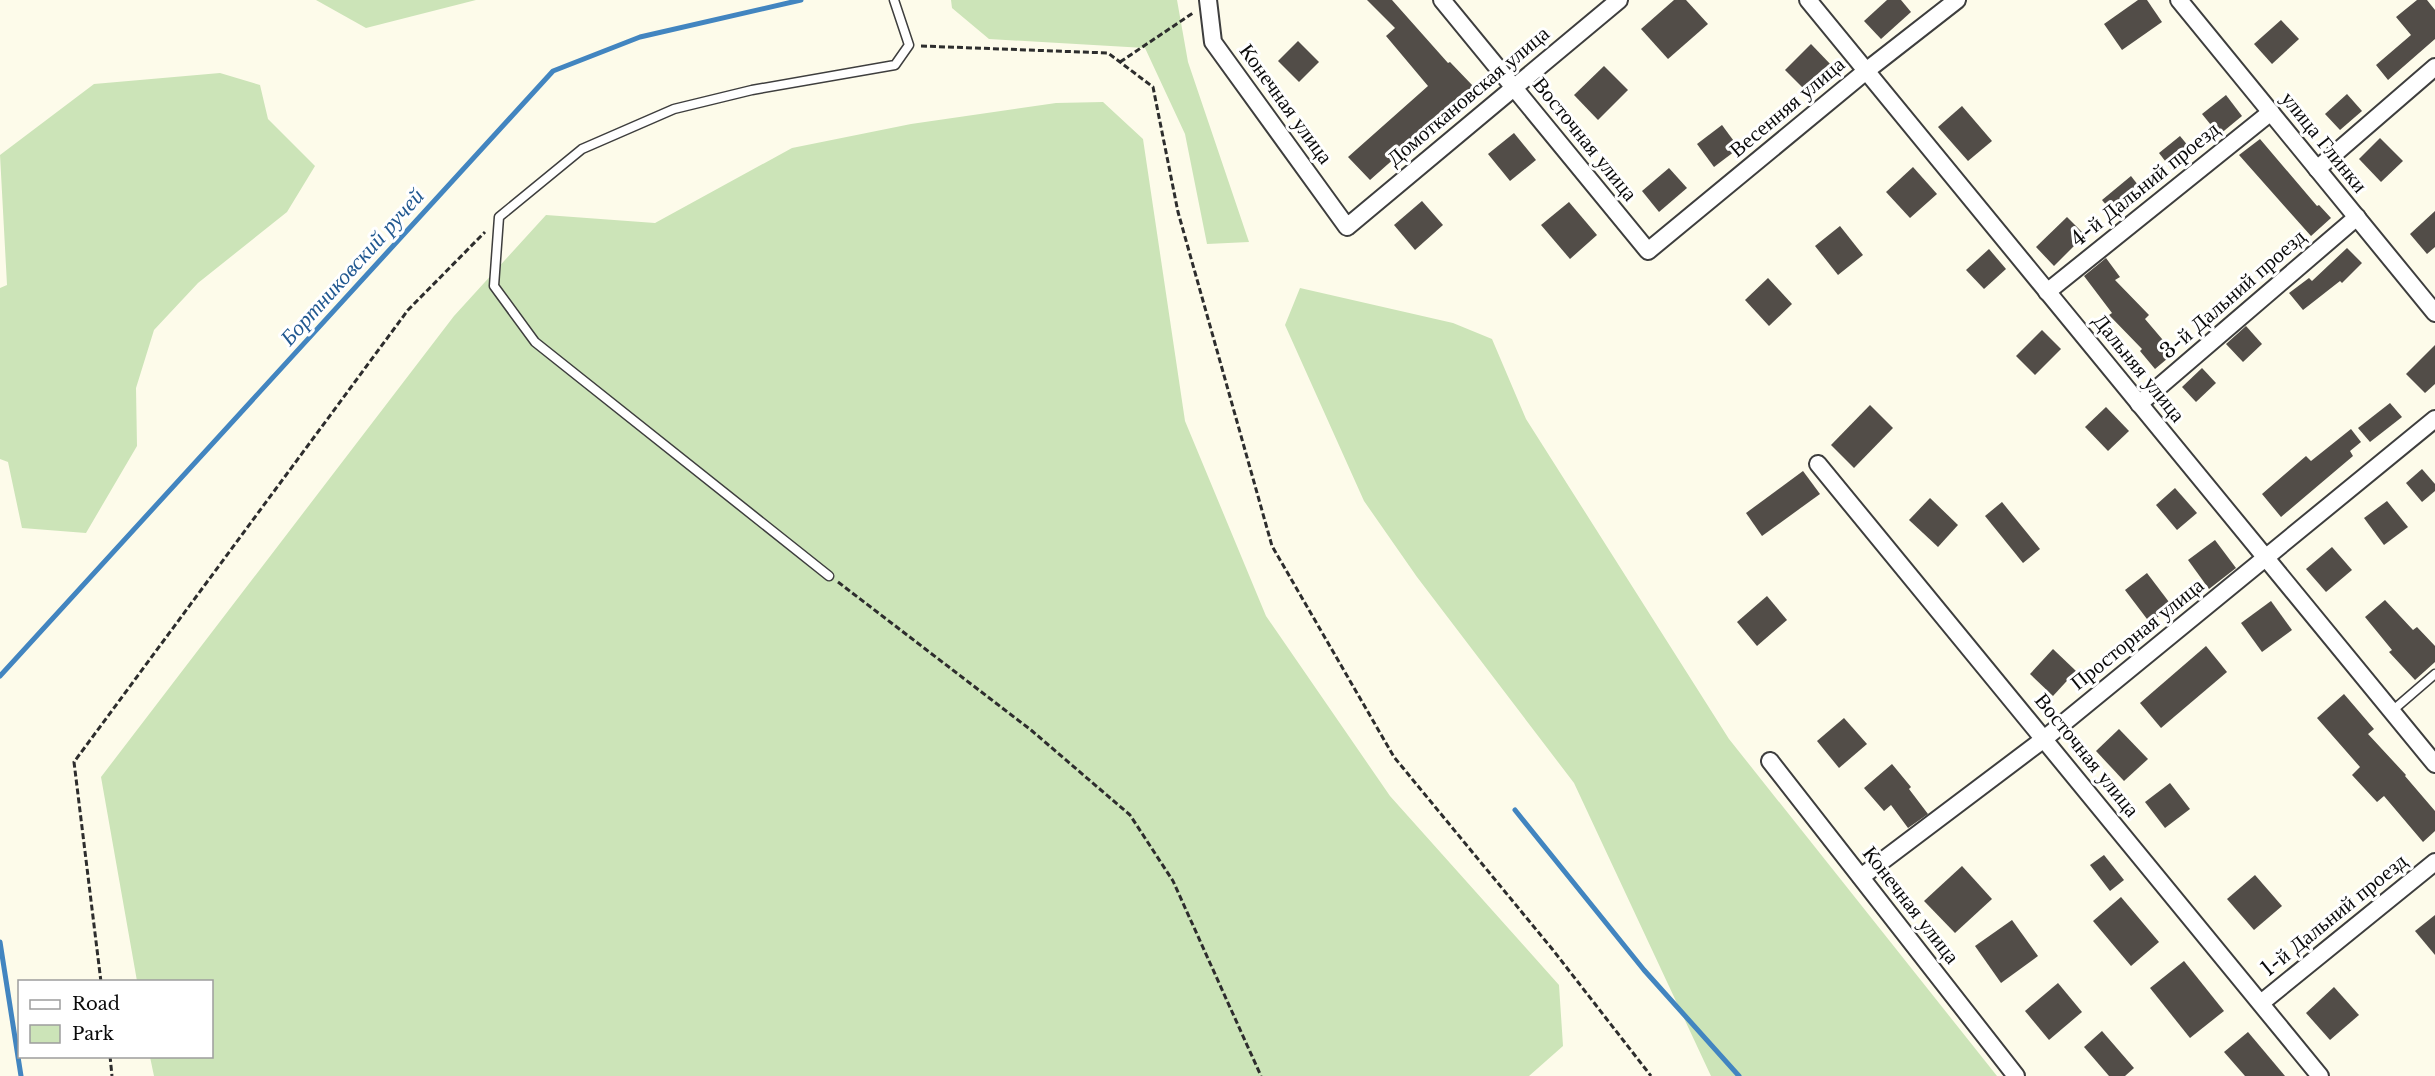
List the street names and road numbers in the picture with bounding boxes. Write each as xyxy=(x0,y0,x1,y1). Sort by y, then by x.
street label: Домоткановская улица xyxy=(1382,20,1555,171)
street label: Конечная улица xyxy=(1234,39,1339,170)
street label: Весенняя улица xyxy=(1724,51,1850,163)
street label: Восточная улица xyxy=(1527,72,1643,207)
street label: улица Глинки xyxy=(2275,86,2373,198)
street label: 4-й Дальний проезд xyxy=(2065,116,2225,252)
street label: 3-й Дальний проезд xyxy=(2155,224,2311,364)
street label: Дальняя улица xyxy=(2087,308,2191,428)
street label: Просторная улица xyxy=(2065,572,2209,696)
street label: Восточная улица xyxy=(2029,688,2145,823)
street label: Конечная улица xyxy=(1857,841,1965,970)
street label: 1-й Дальний проезд xyxy=(2256,848,2413,982)

